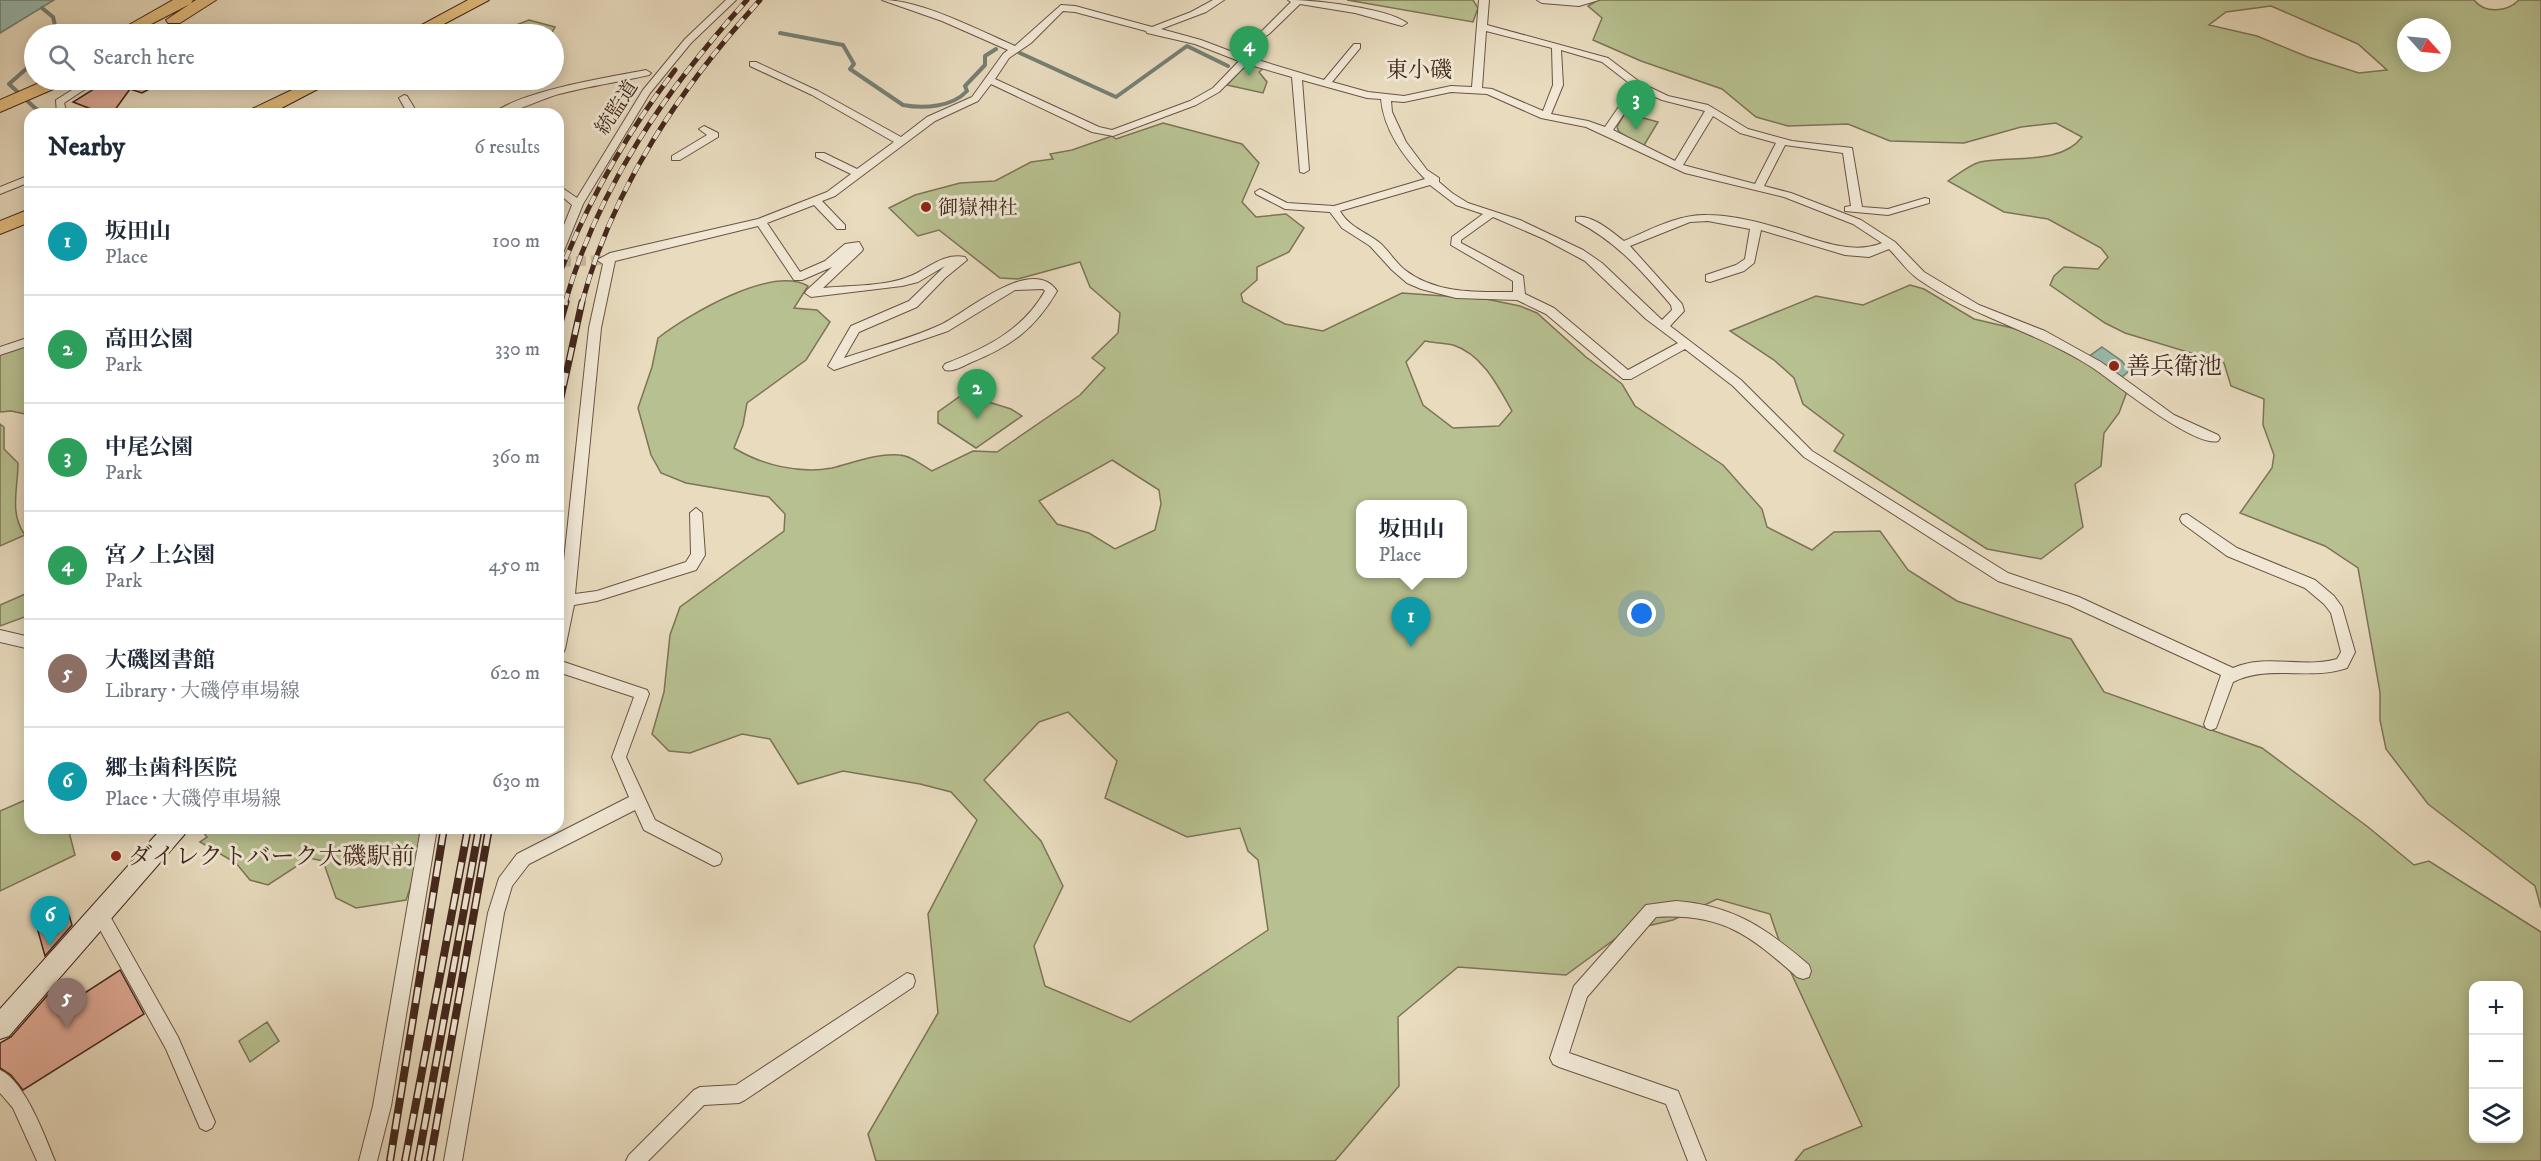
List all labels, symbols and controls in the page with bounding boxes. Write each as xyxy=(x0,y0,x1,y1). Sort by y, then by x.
north arrow xyxy=(2397,18,2451,72)
search box xyxy=(24,24,564,90)
pin: 4 xyxy=(1230,26,1268,76)
icon: search xyxy=(45,41,78,74)
text: Search here xyxy=(93,44,195,71)
district label: 東小磯 xyxy=(1386,57,1452,84)
street label: 統監道 xyxy=(590,76,644,140)
pin: 3 xyxy=(1616,80,1656,130)
text: Nearby xyxy=(48,131,125,164)
text: 6 results xyxy=(474,135,540,160)
place label: 御嶽神社 xyxy=(938,196,1018,221)
marker: 御嶽神社 xyxy=(919,200,933,214)
text: 坂田山 xyxy=(105,218,171,245)
text: 1 xyxy=(64,229,71,254)
text: 100 m xyxy=(492,229,540,254)
text: Place xyxy=(105,245,148,270)
text: 高田公園 xyxy=(105,326,193,353)
text: 2 xyxy=(63,337,72,362)
text: 330 m xyxy=(495,337,540,362)
place label: 善兵衛池 xyxy=(2126,352,2222,382)
text: Park xyxy=(105,353,142,378)
marker: 善兵衛池 xyxy=(2107,359,2121,373)
pin: 2 xyxy=(958,370,996,419)
text: 中尾公園 xyxy=(105,434,193,461)
text: 3 xyxy=(64,445,71,470)
text: 360 m xyxy=(492,445,540,470)
text: Park xyxy=(105,461,142,486)
popup xyxy=(1356,500,1467,578)
text: 坂田山 xyxy=(1378,516,1445,543)
text: 宮ノ上公園 xyxy=(105,542,215,569)
text: Place xyxy=(1378,543,1421,568)
text: 4 xyxy=(62,553,73,578)
text: 450 m xyxy=(489,553,540,578)
text: Park xyxy=(105,569,142,594)
pin: 1 xyxy=(1392,598,1430,647)
your location xyxy=(1627,599,1656,628)
text: 大磯図書館 xyxy=(105,647,215,674)
text: 5 xyxy=(63,661,72,686)
text: 620 m xyxy=(490,661,540,686)
text: Library · 大磯停車場線 xyxy=(105,679,300,704)
text: 郷圡歯科医院 xyxy=(105,755,237,782)
text: 6 xyxy=(62,769,73,794)
text: 630 m xyxy=(492,769,540,794)
text: Place · 大磯停車場線 xyxy=(105,787,281,812)
place label: ダイレクトバーク大磯駅前 xyxy=(128,842,415,872)
marker: ダイレクトバーク大磯駅前 xyxy=(109,849,123,863)
pin: 6 xyxy=(31,896,70,946)
pin: 5 xyxy=(48,978,86,1028)
map controls xyxy=(2469,981,2523,1143)
button: + xyxy=(2469,981,2523,1035)
button: − xyxy=(2469,1035,2523,1089)
button: layers xyxy=(2469,1089,2523,1143)

